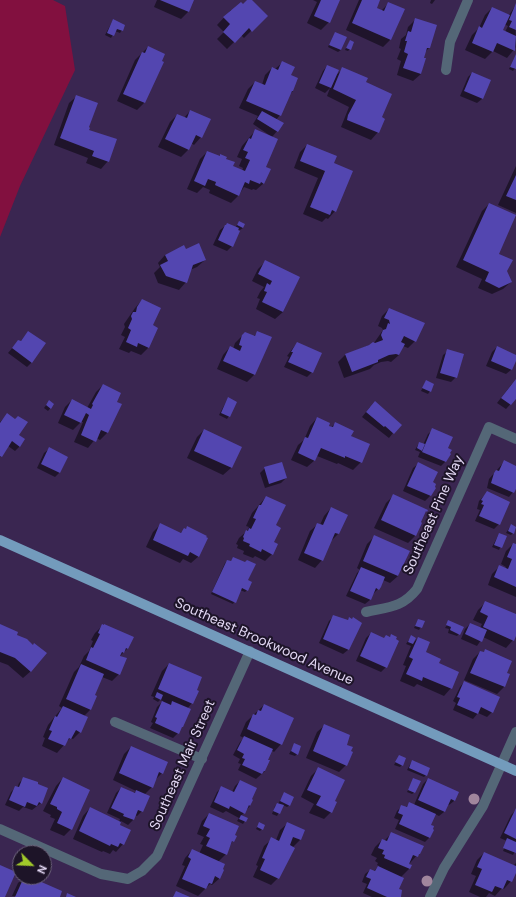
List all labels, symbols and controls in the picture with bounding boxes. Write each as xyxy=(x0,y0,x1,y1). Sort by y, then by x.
street label: Southeast Pine Way xyxy=(400,453,468,577)
street label: Southeast Brookwood Avenue xyxy=(172,595,356,689)
street label: Southeast Mair Street xyxy=(147,697,219,833)
north arrow xyxy=(12,845,52,885)
text: N xyxy=(34,863,50,876)

